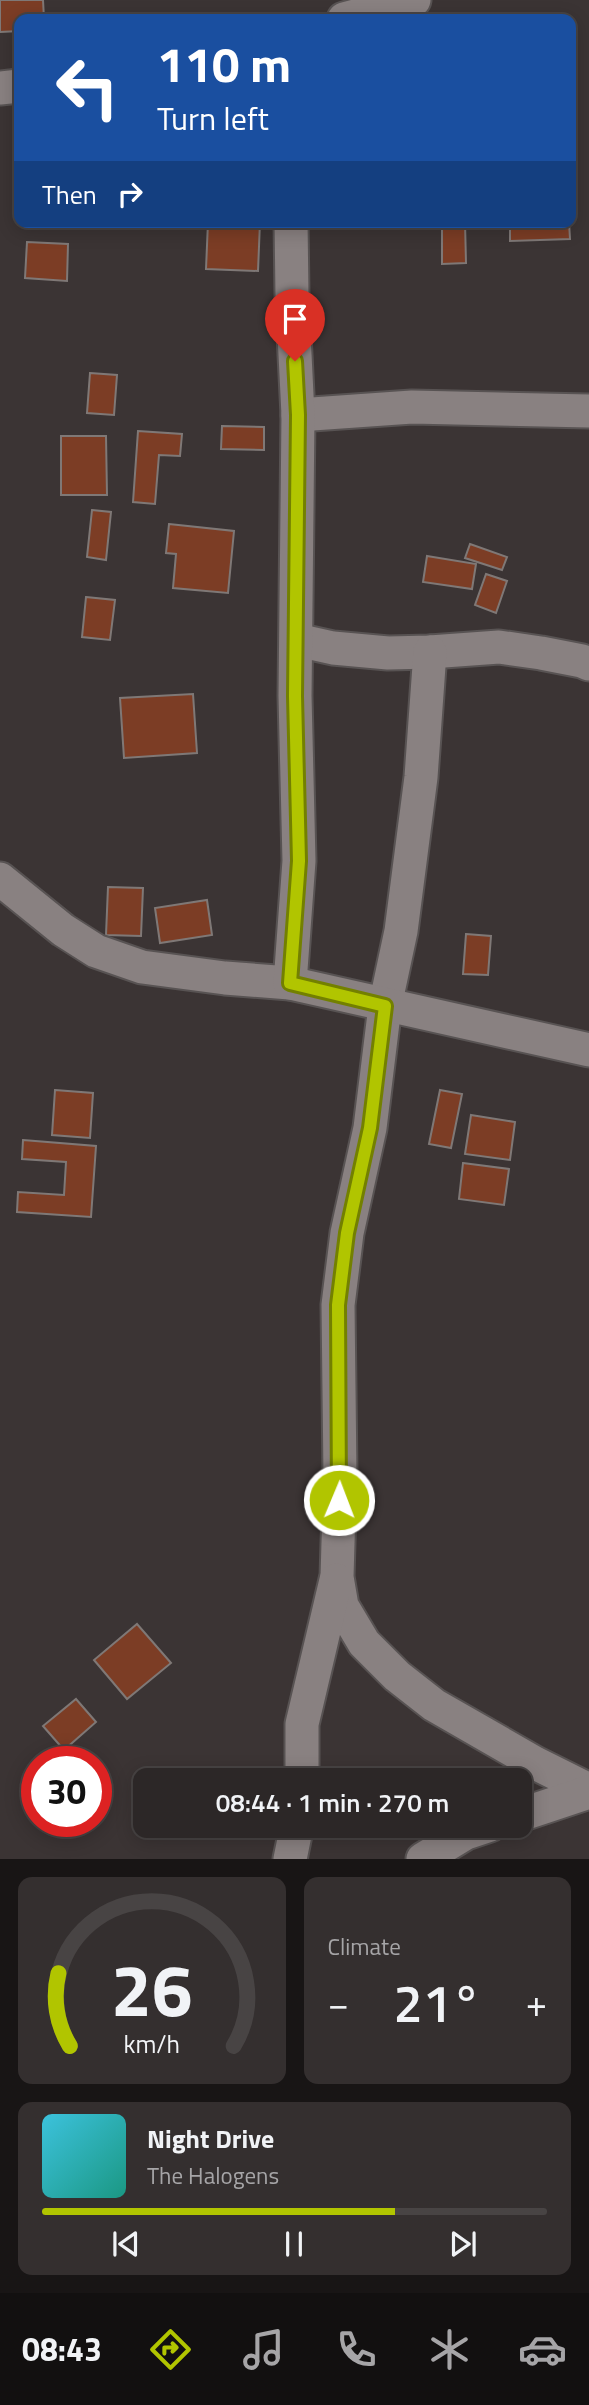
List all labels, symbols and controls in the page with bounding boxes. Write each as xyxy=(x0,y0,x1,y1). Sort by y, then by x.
text: 110 m xyxy=(157,26,291,101)
icon: left xyxy=(42,42,133,133)
text: Turn left xyxy=(157,94,269,142)
text: Then xyxy=(42,175,97,214)
icon: right xyxy=(111,175,149,213)
pin xyxy=(265,289,325,361)
icon: arrive xyxy=(276,300,314,338)
position arrow xyxy=(302,1463,376,1537)
speed limit sign: 30 xyxy=(21,1746,112,1837)
text: 08:44 · 1 min · 270 m xyxy=(216,1783,449,1822)
text: Climate xyxy=(328,1929,401,1964)
text: 26 xyxy=(111,1935,193,2045)
text: 21° xyxy=(394,1963,481,2042)
text: − xyxy=(328,1974,349,2032)
text: + xyxy=(526,1974,547,2032)
text: km/h xyxy=(123,2025,180,2063)
text: Night Drive xyxy=(147,2119,274,2158)
text: The Halogens xyxy=(147,2158,279,2193)
icon: previous xyxy=(107,2225,145,2263)
icon: pause xyxy=(275,2225,313,2263)
icon: next xyxy=(444,2225,482,2263)
text: 08:43 xyxy=(22,2325,102,2373)
icon: directions xyxy=(146,2325,195,2374)
icon: music xyxy=(239,2325,288,2374)
icon: phone xyxy=(332,2325,381,2374)
icon: climate xyxy=(425,2325,474,2374)
icon: car xyxy=(518,2325,567,2374)

